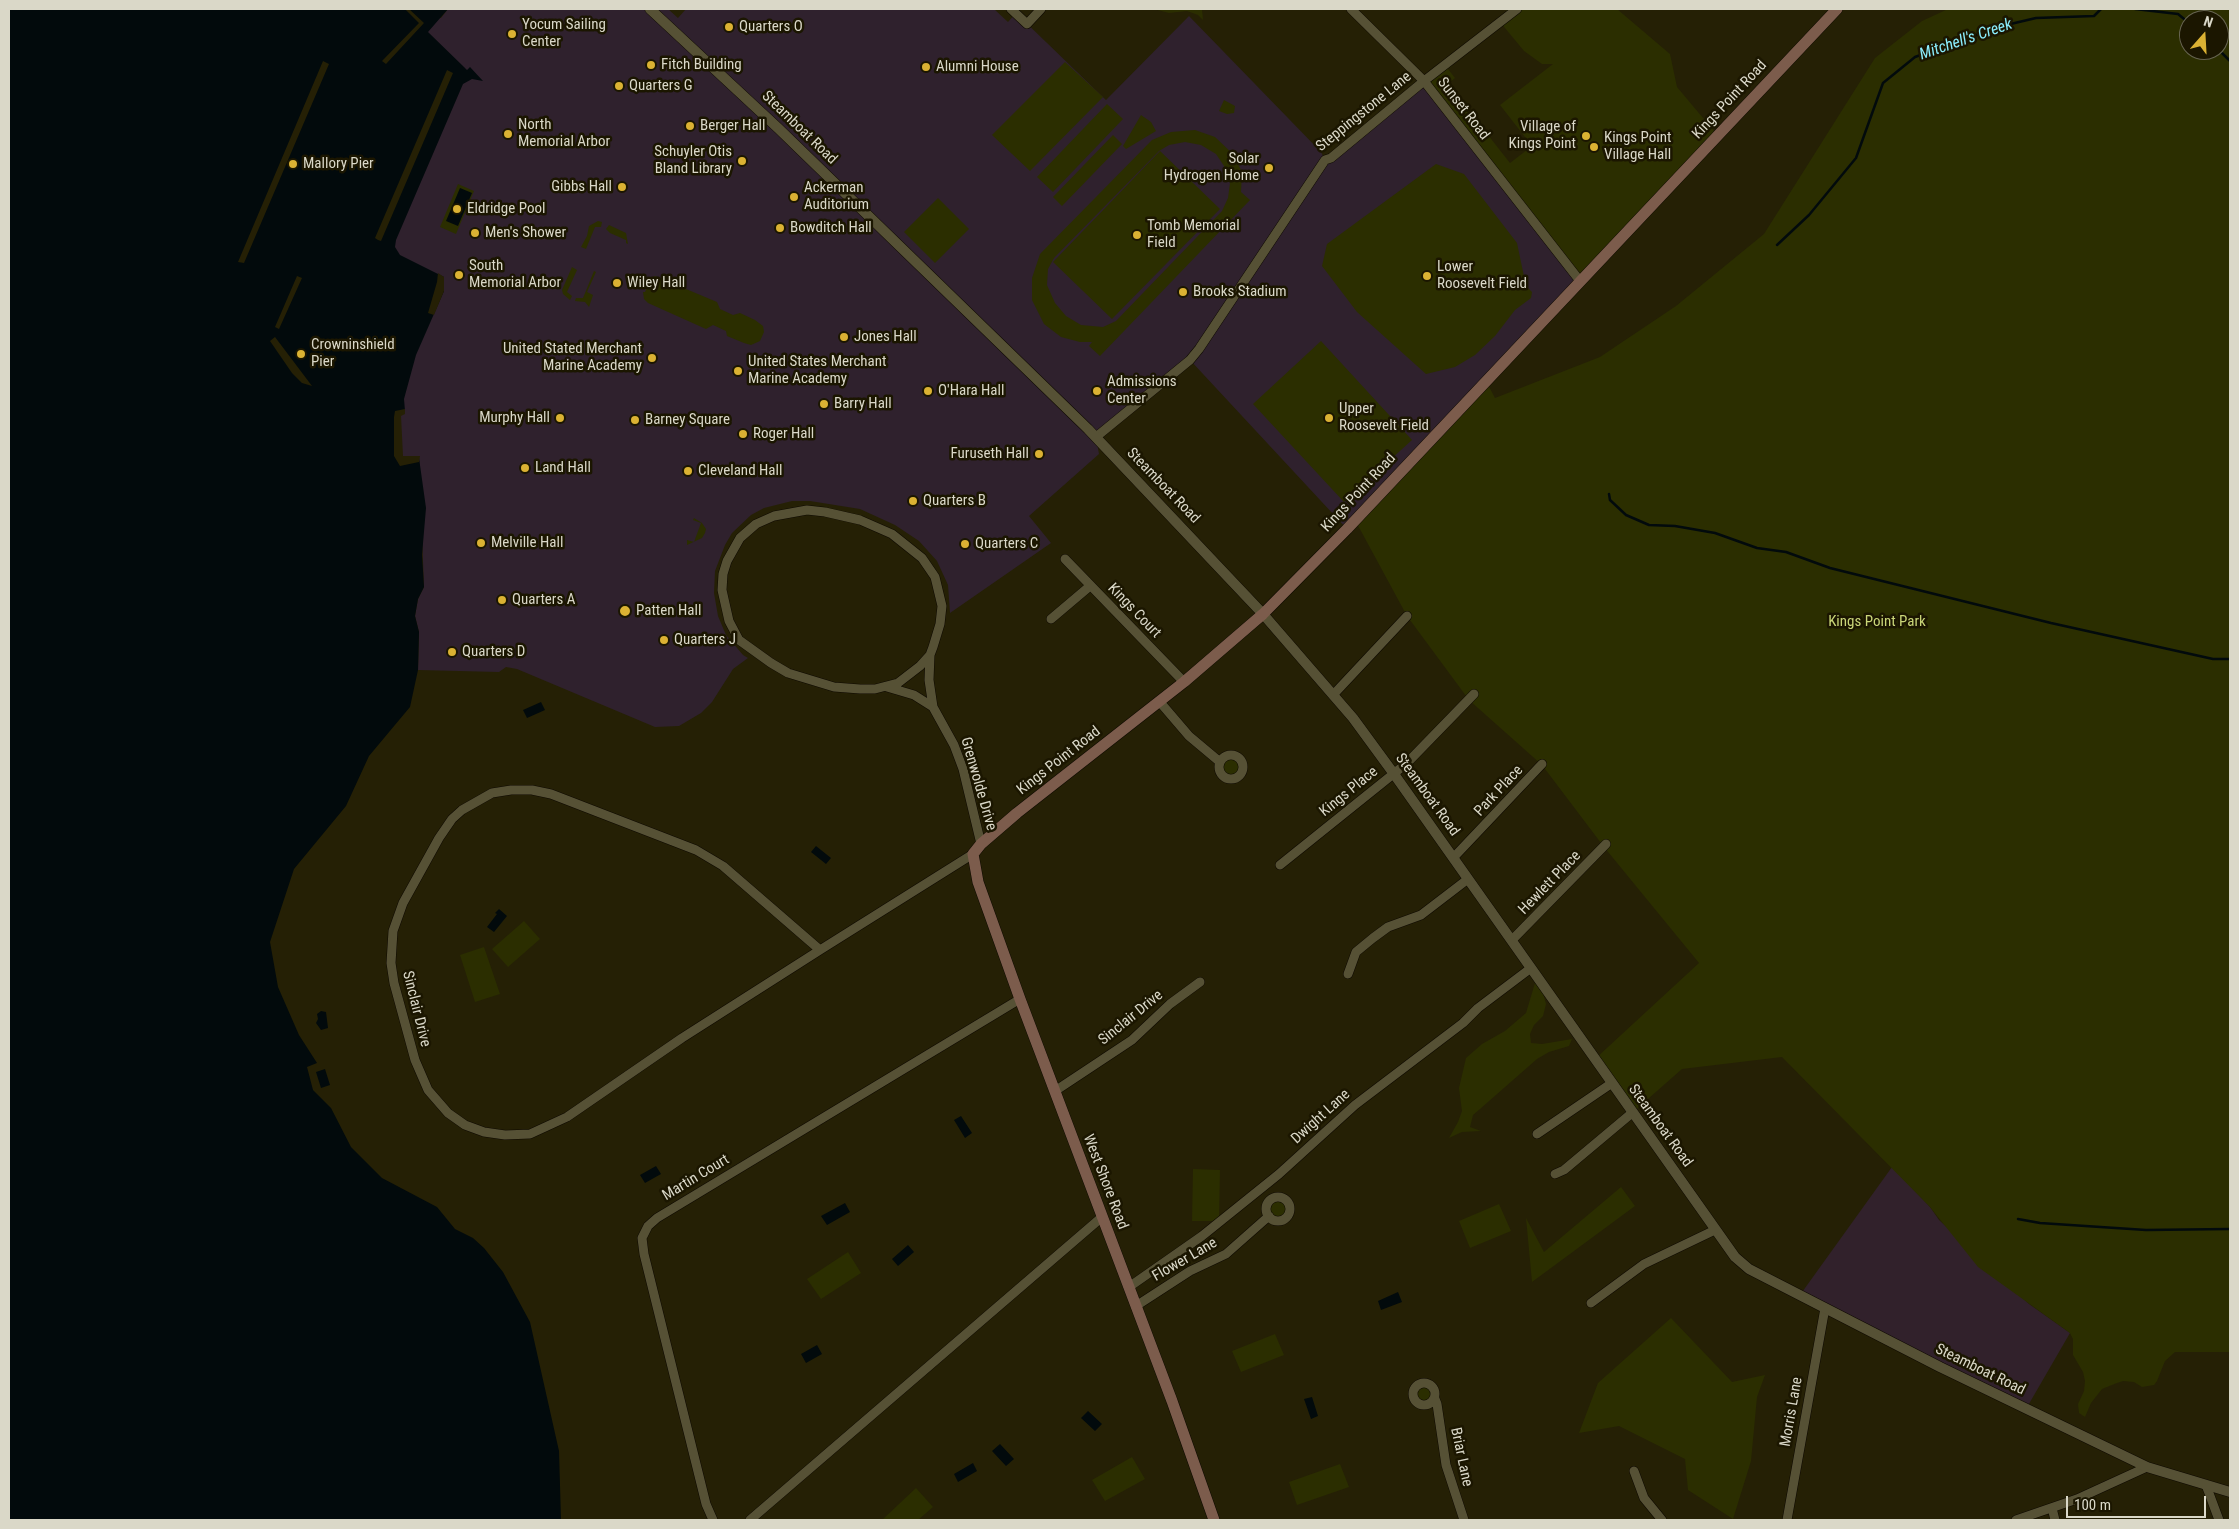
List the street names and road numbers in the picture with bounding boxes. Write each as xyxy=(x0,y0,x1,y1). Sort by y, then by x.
street label: Kings Point Road xyxy=(1689,57,1771,143)
street label: Steppingstone Lane xyxy=(1313,68,1415,156)
street label: Sunset Road xyxy=(1433,74,1493,144)
street label: Steamboat Road xyxy=(758,88,840,168)
street label: Steamboat Road xyxy=(1123,445,1203,527)
street label: Kings Point Road xyxy=(1318,450,1400,536)
street label: Kings Court xyxy=(1103,580,1165,642)
street label: Kings Point Road xyxy=(1014,723,1104,799)
street label: Grenwolde Drive xyxy=(956,735,1000,833)
street label: Steamboat Road xyxy=(1391,750,1463,840)
street label: Park Place xyxy=(1471,762,1527,820)
street label: Kings Place xyxy=(1316,763,1382,821)
street label: Hewlett Place xyxy=(1515,847,1585,919)
street label: Sinclair Drive xyxy=(398,969,434,1049)
street label: Sinclair Drive xyxy=(1095,987,1167,1049)
street label: Steamboat Road xyxy=(1624,1081,1696,1171)
street label: Dwight Lane xyxy=(1288,1086,1354,1148)
street label: West Shore Road xyxy=(1079,1132,1131,1232)
street label: Martin Court xyxy=(659,1151,733,1205)
street label: Flower Lane xyxy=(1149,1234,1221,1286)
street label: Steamboat Road xyxy=(1932,1340,2028,1400)
street label: Morris Lane xyxy=(1777,1376,1807,1448)
street label: Briar Lane xyxy=(1446,1426,1476,1488)

